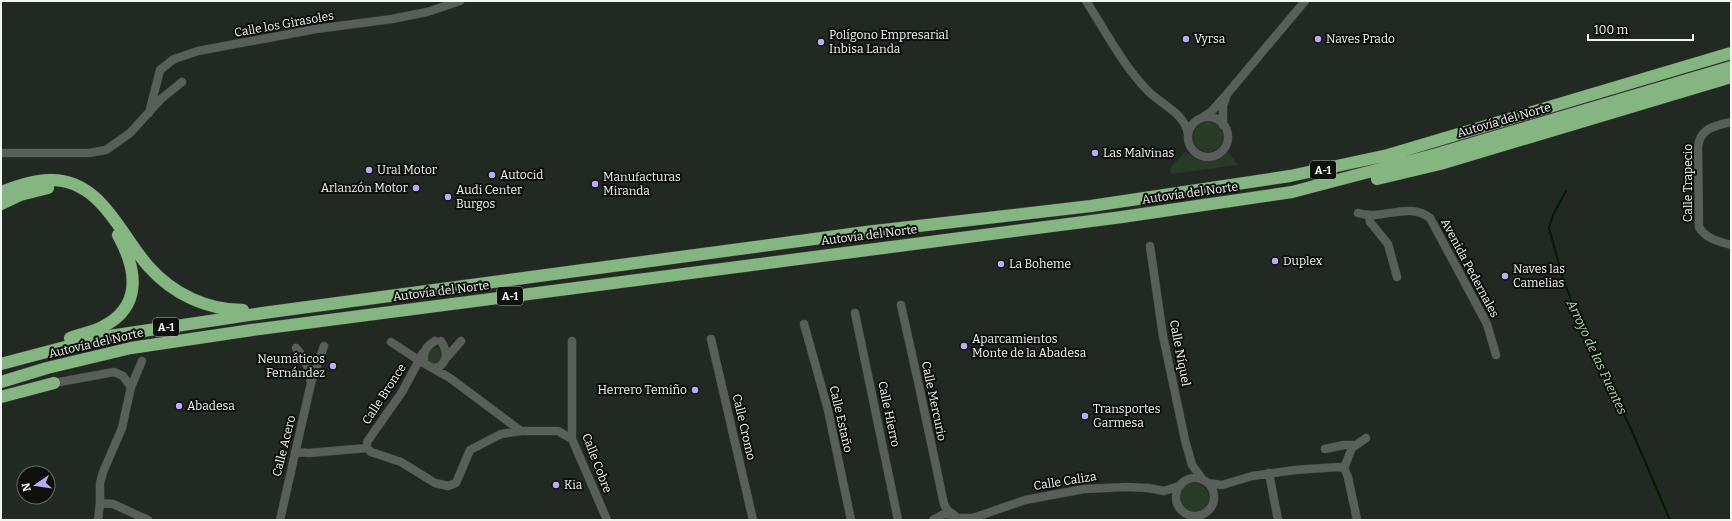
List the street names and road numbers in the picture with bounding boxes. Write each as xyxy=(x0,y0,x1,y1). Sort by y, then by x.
street label: Calle los Girasoles xyxy=(233,8,335,40)
street label: Autovía del Norte xyxy=(1456,100,1552,140)
street label: Calle Trapecio xyxy=(1681,144,1695,222)
road number: A-1 xyxy=(1310,161,1336,179)
street label: Autovía del Norte xyxy=(1141,179,1239,207)
street label: Avenida Pedernales xyxy=(1438,216,1502,320)
street label: Autovía del Norte xyxy=(820,222,918,248)
street label: Autovía del Norte xyxy=(392,278,490,304)
road number: A-1 xyxy=(497,287,523,305)
road number: A-1 xyxy=(153,318,179,336)
street label: Calle Níquel xyxy=(1167,319,1193,388)
street label: Autovía del Norte xyxy=(47,325,145,361)
street label: Calle Mercurio xyxy=(919,360,949,442)
street label: Calle Bronce xyxy=(359,361,409,427)
street label: Calle Hierro xyxy=(875,380,903,448)
street label: Calle Estaño xyxy=(827,384,856,454)
street label: Calle Cromo xyxy=(730,392,758,462)
street label: Calle Acero xyxy=(270,414,298,478)
street label: Calle Cobre xyxy=(579,431,615,495)
street label: Calle Caliza xyxy=(1033,469,1098,493)

